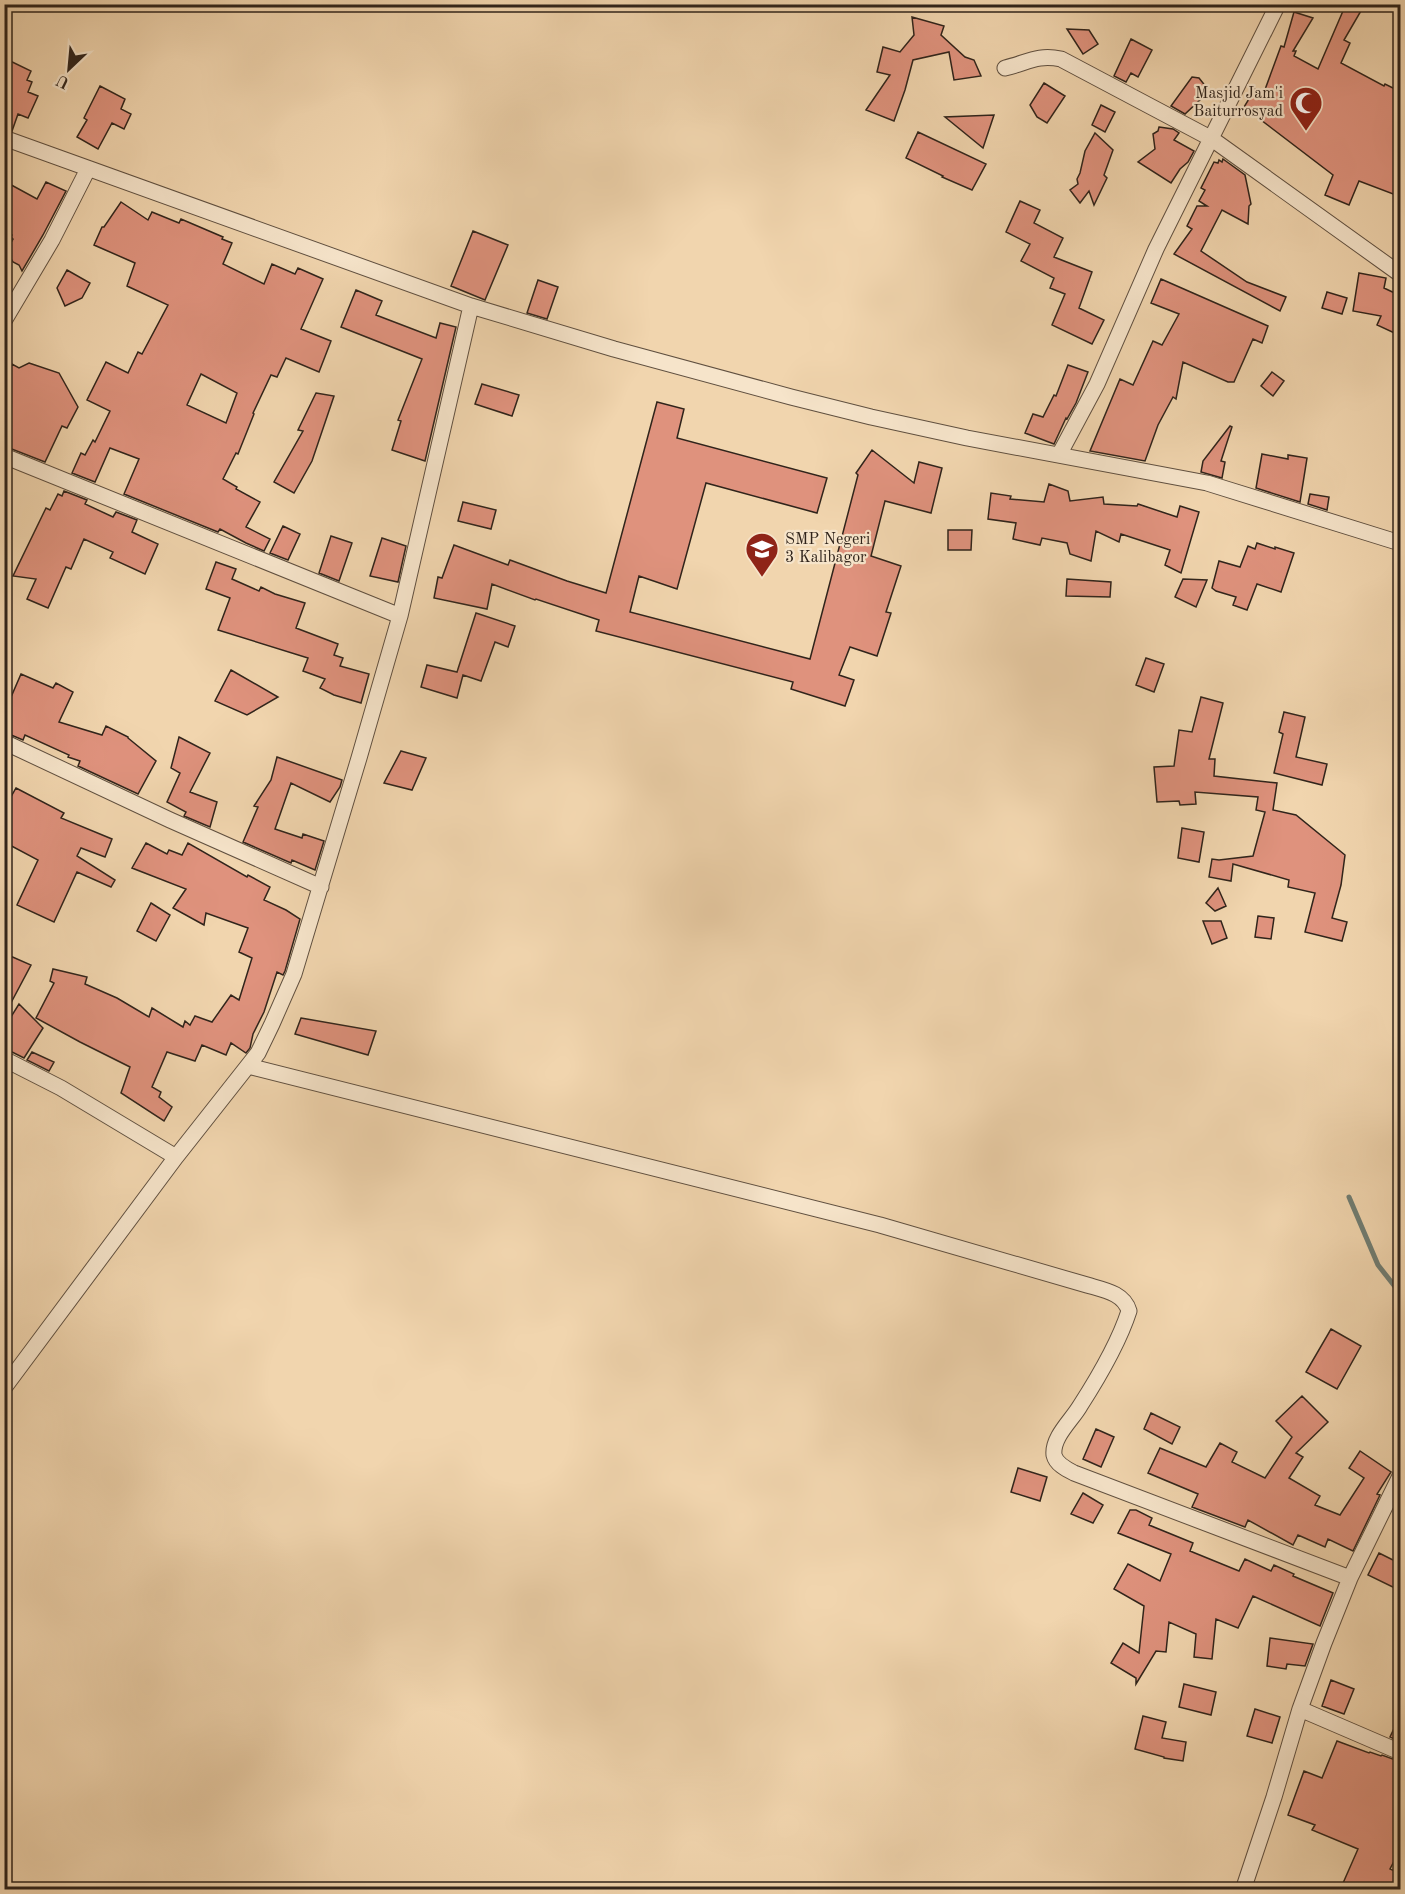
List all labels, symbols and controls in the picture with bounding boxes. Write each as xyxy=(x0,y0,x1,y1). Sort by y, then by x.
north arrow xyxy=(39,39,99,99)
text: U xyxy=(54,71,73,91)
mosque icon: Masjid Jam'i Baiturrosyad xyxy=(1288,85,1324,132)
place label: Masjid Jam'i Baiturrosyad xyxy=(1193,86,1283,120)
school or university icon: SMP Negeri 3 Kalibagor xyxy=(744,531,780,578)
place label: SMP Negeri 3 Kalibagor xyxy=(785,532,870,566)

